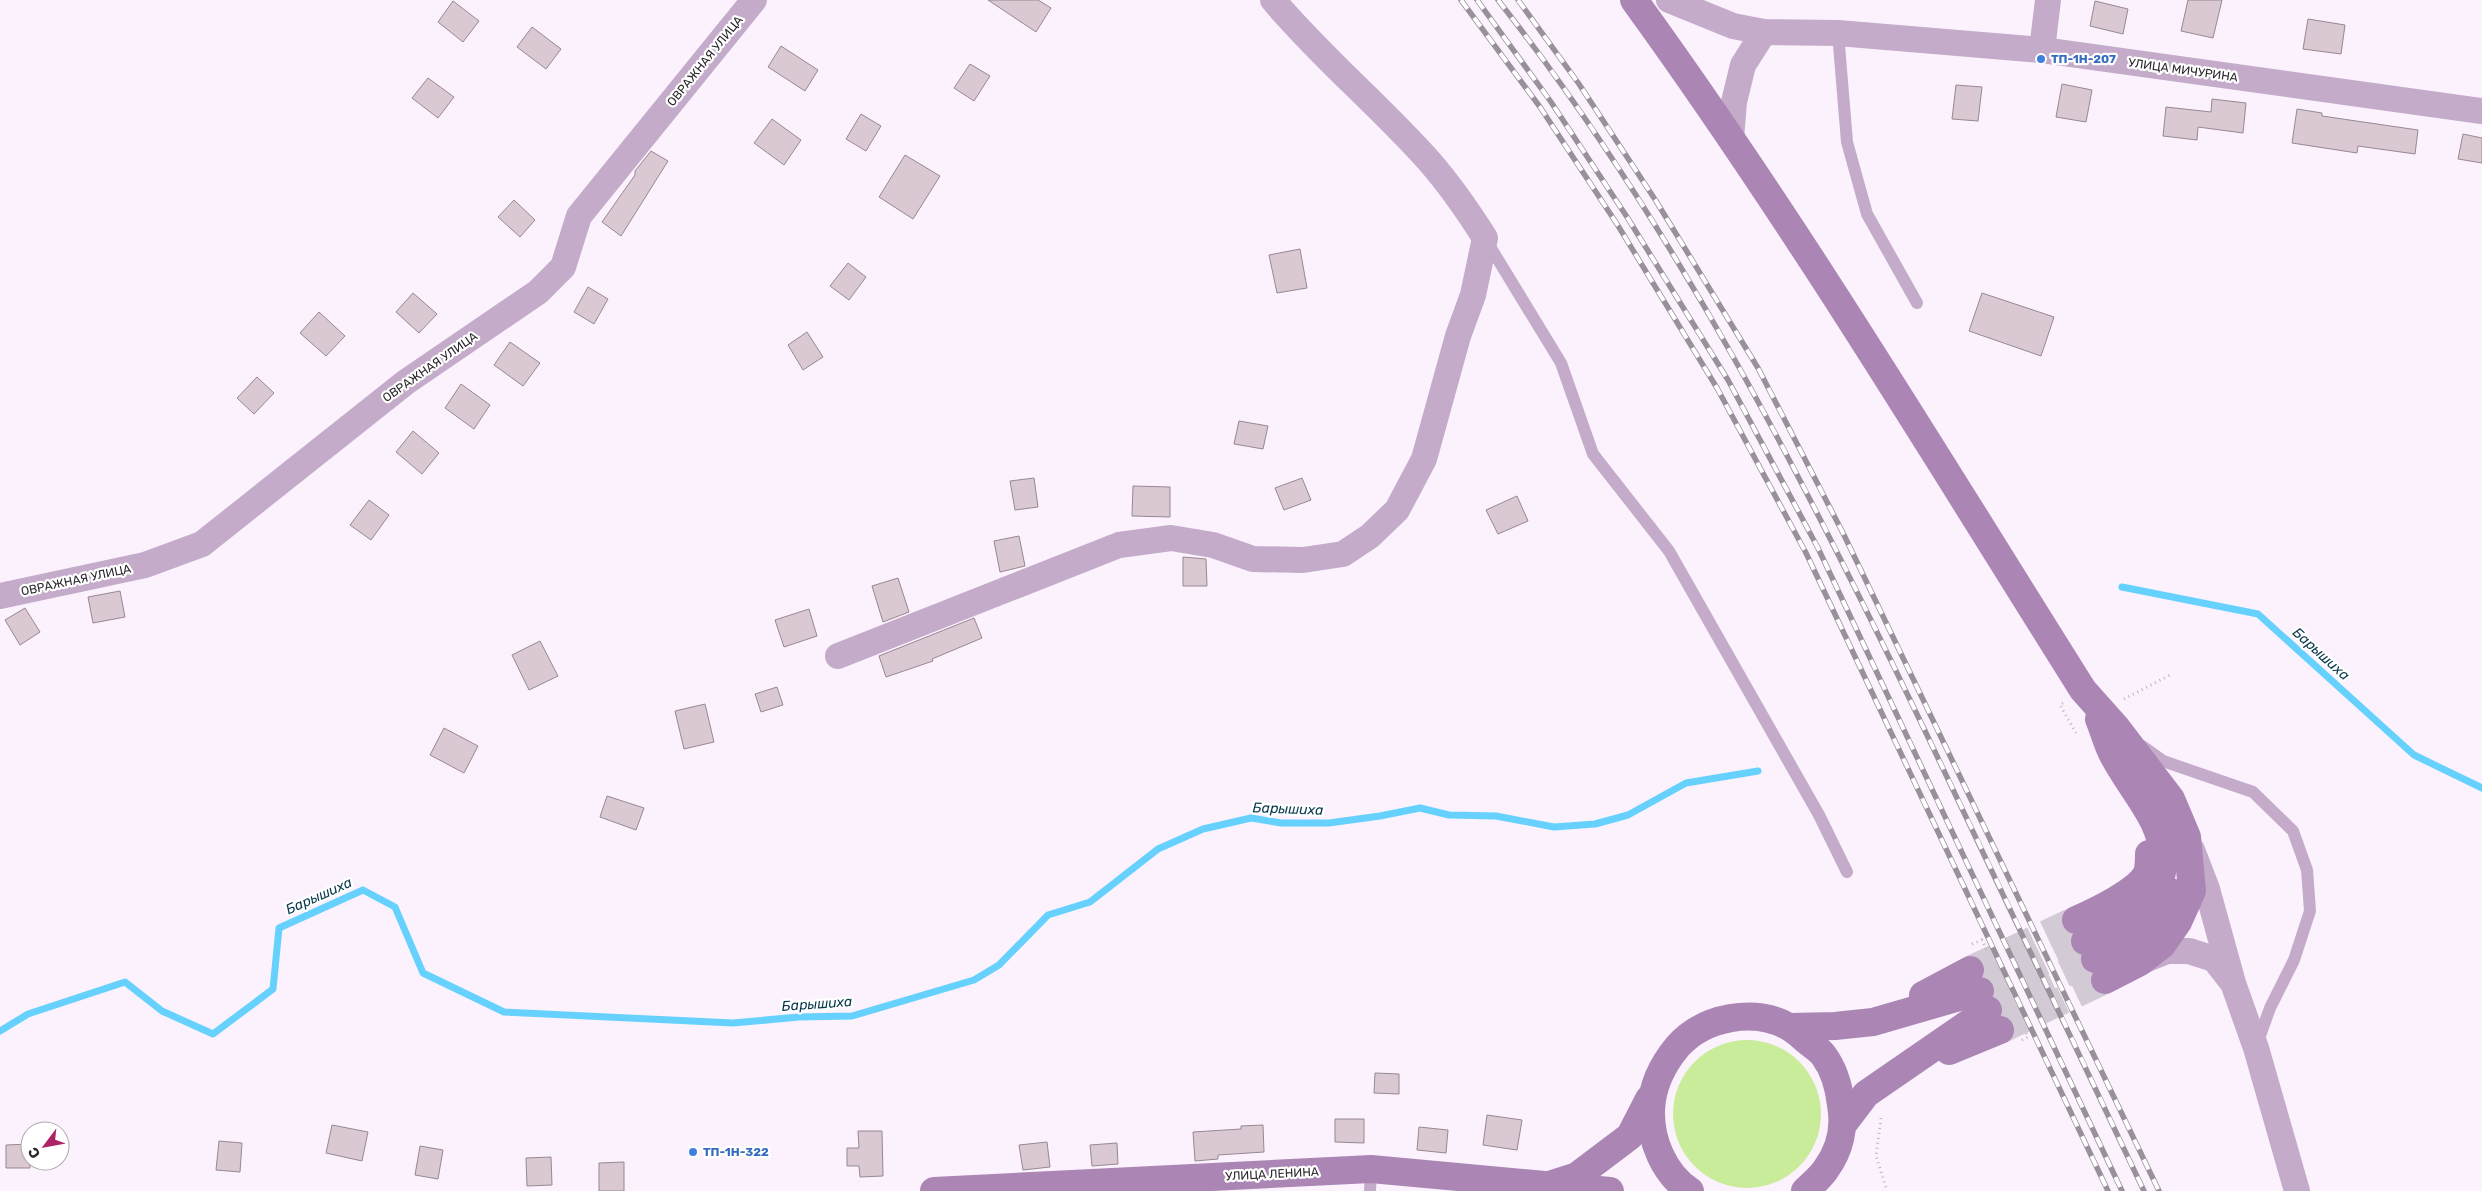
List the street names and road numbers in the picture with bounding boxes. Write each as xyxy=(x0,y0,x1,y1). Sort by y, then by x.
street label: ОВРАЖНАЯ УЛИЦА xyxy=(664,13,746,109)
street label: УЛИЦА МИЧУРИНА xyxy=(2127,55,2239,85)
street label: ОВРАЖНАЯ УЛИЦА xyxy=(380,329,480,405)
street label: ОВРАЖНАЯ УЛИЦА xyxy=(20,561,132,599)
street label: УЛИЦА ЛЕНИНА xyxy=(1225,1165,1319,1183)

